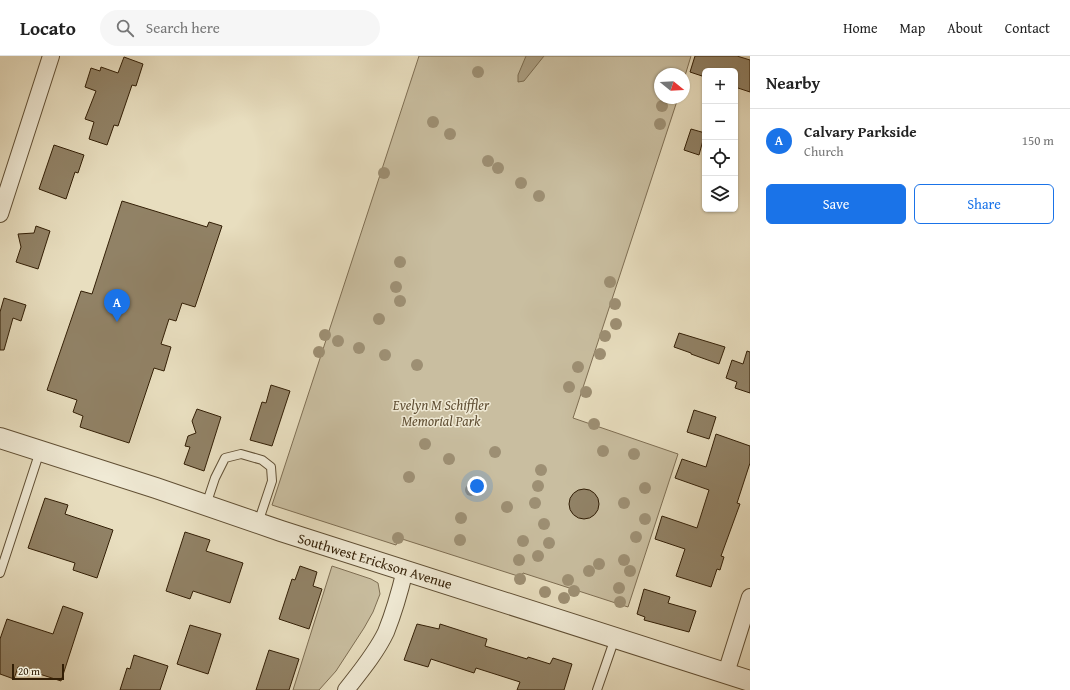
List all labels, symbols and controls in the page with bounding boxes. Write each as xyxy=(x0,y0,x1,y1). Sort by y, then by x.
search box xyxy=(100,10,380,46)
text: Locato xyxy=(20,14,76,42)
icon: search xyxy=(114,17,136,39)
text: Search here xyxy=(146,17,220,38)
text: Home xyxy=(843,18,878,38)
text: Map xyxy=(900,18,925,38)
text: About xyxy=(947,18,983,38)
text: Contact xyxy=(1005,18,1050,38)
north arrow xyxy=(654,68,690,104)
map controls xyxy=(702,68,738,212)
button: + xyxy=(702,68,738,104)
text: Nearby xyxy=(766,70,820,95)
button: − xyxy=(702,104,738,140)
text: Calvary Parkside xyxy=(804,121,917,142)
text: A xyxy=(775,131,783,150)
text: 150 m xyxy=(1022,131,1054,150)
button: locate xyxy=(702,140,738,176)
text: Church xyxy=(804,142,843,161)
button: layers xyxy=(702,176,738,212)
button: Save xyxy=(766,184,906,224)
button: Share xyxy=(914,184,1054,224)
pin: A xyxy=(104,289,130,322)
park label: Evelyn M Schiffler Memorial Park xyxy=(392,395,490,431)
your location xyxy=(467,476,487,496)
street label: Southwest Erickson Avenue xyxy=(295,528,455,594)
scale bar xyxy=(12,662,64,681)
text: 20 m xyxy=(18,663,40,679)

